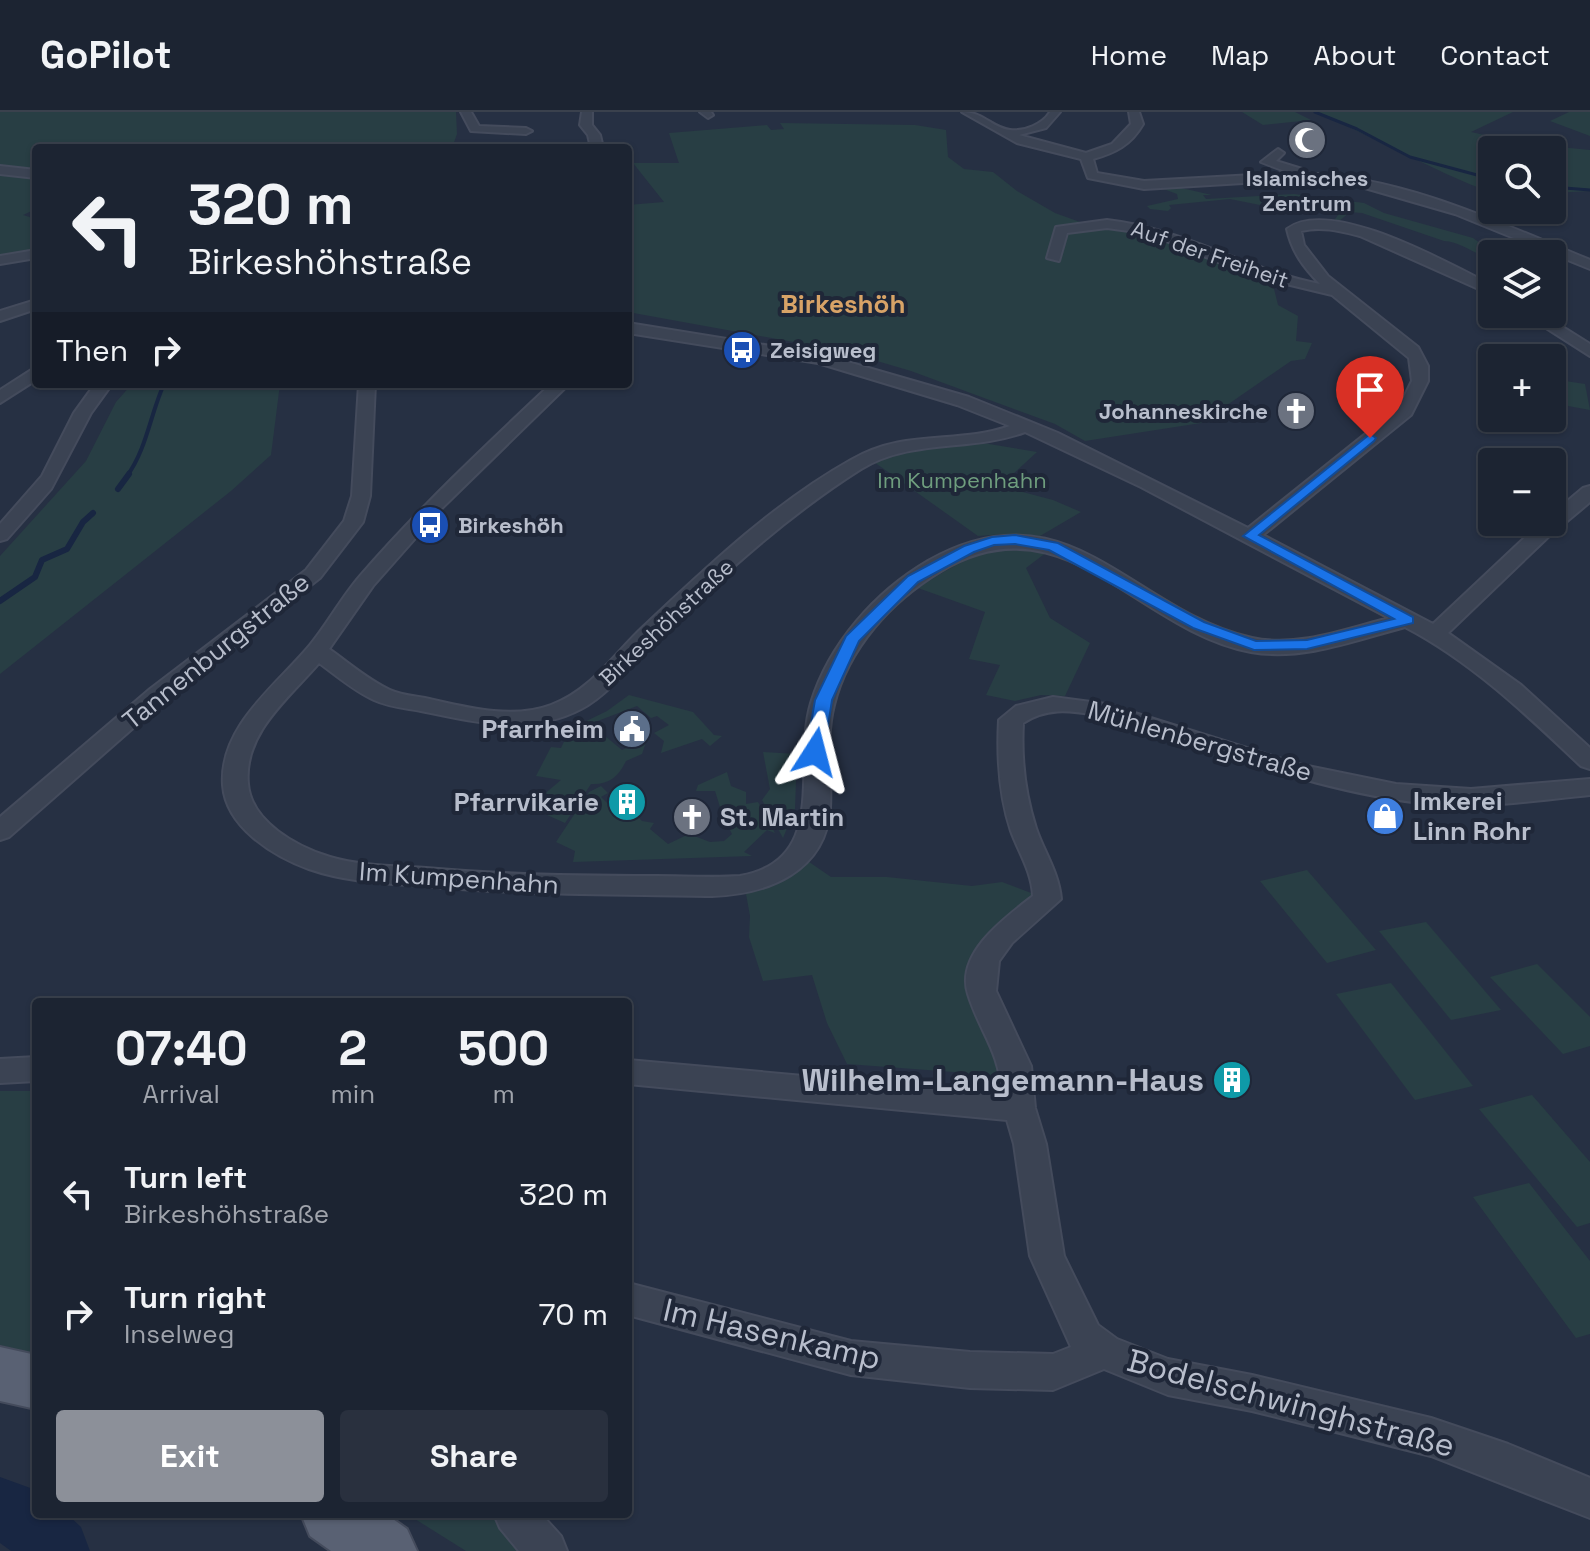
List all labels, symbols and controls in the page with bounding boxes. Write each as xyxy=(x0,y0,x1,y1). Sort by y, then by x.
text: GoPilot xyxy=(40,31,172,79)
text: Home xyxy=(1091,37,1167,73)
text: Map xyxy=(1211,37,1269,73)
text: About xyxy=(1313,37,1396,73)
text: Contact xyxy=(1440,37,1550,73)
mosque icon: Islamisches Zentrum xyxy=(1286,119,1328,161)
map controls xyxy=(1478,136,1566,536)
button: search xyxy=(1478,136,1566,224)
place label: Islamisches Zentrum xyxy=(1246,164,1368,217)
text: 320 m xyxy=(188,169,354,240)
icon: left xyxy=(56,176,160,280)
street label: Auf der Freiheit xyxy=(1128,214,1292,294)
text: Birkeshöhstraße xyxy=(188,239,472,285)
button: layers xyxy=(1478,240,1566,328)
district label: Birkeshöh xyxy=(781,287,905,321)
icon: right xyxy=(144,328,188,372)
bus stop icon: Zeisigweg xyxy=(721,329,763,371)
text: Then xyxy=(56,331,128,370)
place label: Zeisigweg xyxy=(770,336,876,364)
button: + xyxy=(1478,344,1566,432)
pin xyxy=(1336,356,1404,438)
icon: arrive xyxy=(1348,368,1392,412)
church icon: Johanneskirche xyxy=(1275,390,1317,432)
place label: Johanneskirche xyxy=(1099,397,1268,425)
button: − xyxy=(1478,448,1566,536)
park label: Im Kumpenhahn xyxy=(877,466,1047,494)
bus stop icon: Birkeshöh xyxy=(409,504,451,546)
place label: Birkeshöh xyxy=(458,511,564,539)
street label: Birkeshöhstraße xyxy=(593,553,739,691)
street label: Tannenburgstraße xyxy=(115,565,317,737)
street label: Mühlenbergstraße xyxy=(1084,693,1316,789)
public building icon: Pfarrheim xyxy=(611,708,653,750)
position arrow xyxy=(773,710,857,794)
place label: Pfarrheim xyxy=(481,712,604,746)
building icon: Pfarrvikarie xyxy=(606,781,648,823)
place label: Imkerei Linn Rohr xyxy=(1413,784,1531,848)
place label: Pfarrvikarie xyxy=(454,785,599,819)
shop icon: Imkerei Linn Rohr xyxy=(1364,795,1406,837)
church icon: St. Martin xyxy=(671,796,713,838)
place label: St. Martin xyxy=(720,800,844,834)
street label: Im Kumpenhahn xyxy=(358,854,560,902)
text: 07:40 xyxy=(115,1018,248,1079)
text: 2 xyxy=(339,1018,367,1079)
text: 500 xyxy=(458,1018,549,1079)
building icon: Wilhelm-Langemann-Haus xyxy=(1211,1059,1253,1101)
place label: Wilhelm-Langemann-Haus xyxy=(801,1060,1204,1100)
text: Arrival xyxy=(143,1077,220,1111)
text: min xyxy=(331,1077,375,1111)
text: m xyxy=(492,1077,515,1111)
text: Turn left xyxy=(124,1158,247,1197)
icon: left xyxy=(56,1172,100,1216)
text: 320 m xyxy=(519,1175,608,1214)
text: Birkeshöhstraße xyxy=(124,1197,329,1231)
text: Turn right xyxy=(124,1278,267,1317)
street label: Im Hasenkamp xyxy=(660,1290,884,1378)
icon: right xyxy=(56,1292,100,1336)
text: 70 m xyxy=(539,1295,608,1334)
text: Inselweg xyxy=(124,1317,234,1351)
street label: Bodelschwinghstraße xyxy=(1123,1340,1459,1466)
button: Exit xyxy=(56,1410,324,1502)
button: Share xyxy=(340,1410,608,1502)

